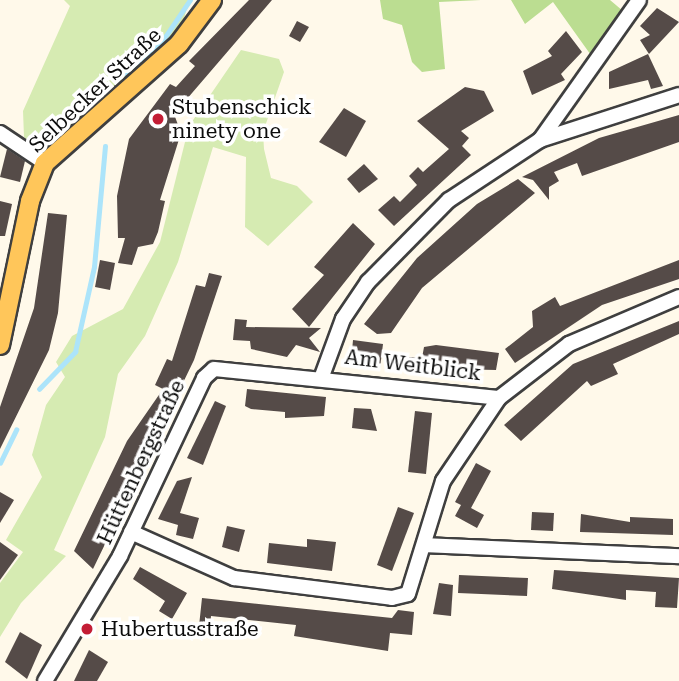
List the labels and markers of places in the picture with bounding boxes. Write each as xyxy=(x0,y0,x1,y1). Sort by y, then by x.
place label: Stubenschick ninety one xyxy=(172,94,311,144)
marker: Stubenschick ninety one xyxy=(150,111,166,127)
place label: Hubertusstraße xyxy=(101,616,259,642)
marker: Hubertusstraße xyxy=(79,621,95,637)

